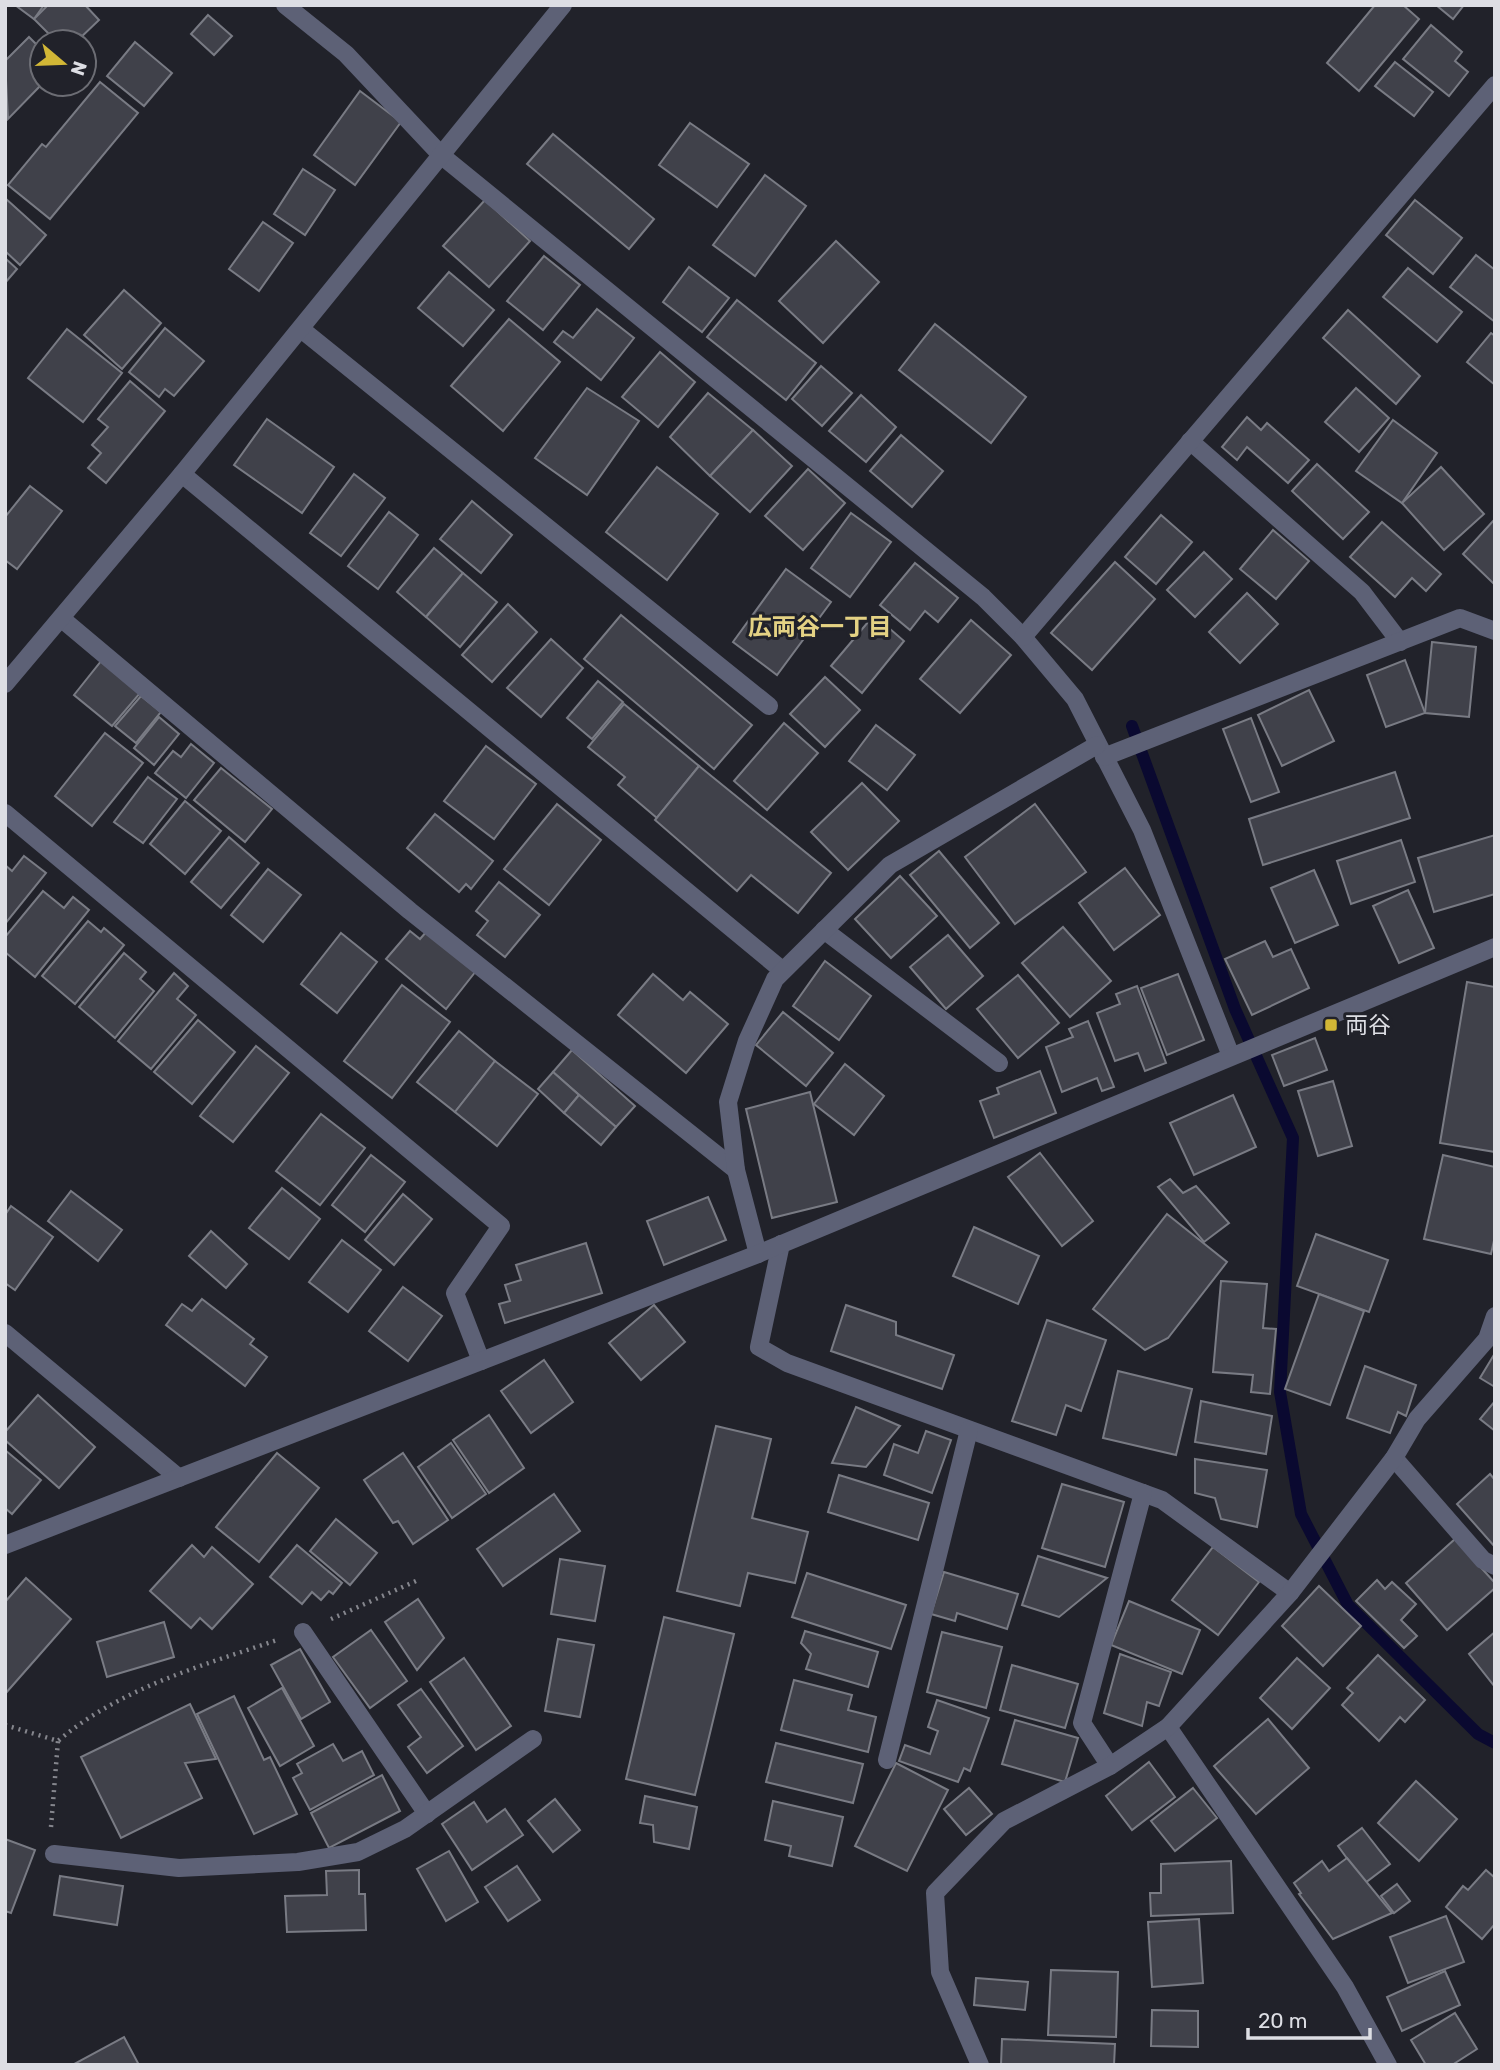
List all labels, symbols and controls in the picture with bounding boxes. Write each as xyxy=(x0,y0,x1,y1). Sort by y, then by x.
north arrow xyxy=(28,28,98,98)
text: N xyxy=(66,58,92,79)
district label: 広両谷一丁目 xyxy=(748,613,892,641)
place label: 両谷 xyxy=(1345,1011,1391,1039)
marker: 両谷 xyxy=(1323,1017,1339,1033)
scale bar xyxy=(1248,1996,1370,2040)
text: 20 m xyxy=(1258,2008,1307,2033)

